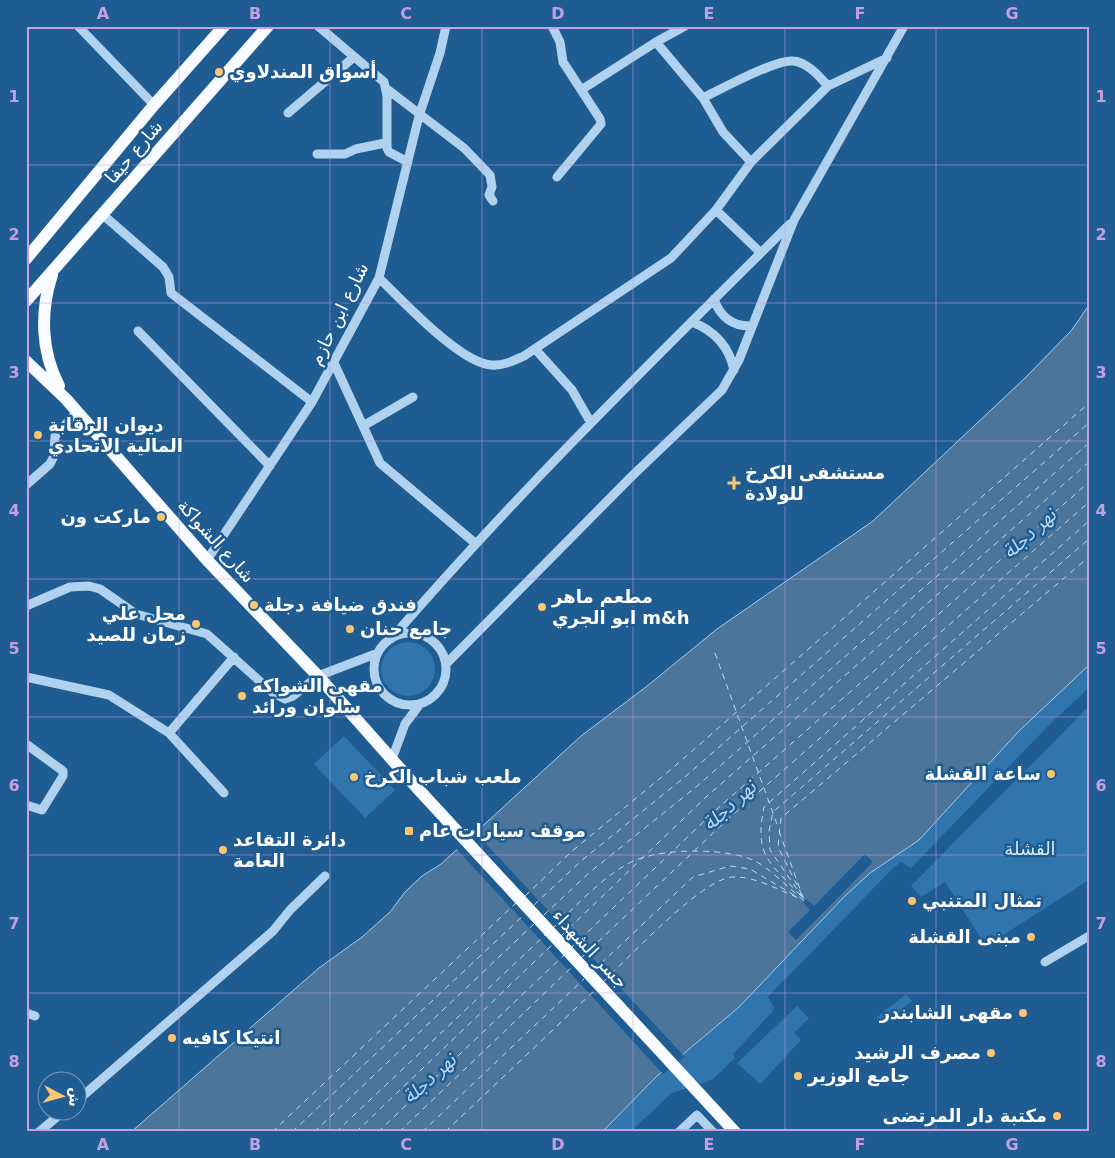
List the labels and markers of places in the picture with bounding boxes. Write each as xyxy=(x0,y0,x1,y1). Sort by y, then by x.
place label: أسواق المندلاوي xyxy=(229,60,377,83)
marker: أسواق المندلاوي xyxy=(213,66,225,78)
place label: ديوان الرقابة المالية الاتحادي xyxy=(48,414,183,457)
marker: ديوان الرقابة المالية الاتحادي xyxy=(32,429,44,441)
place label: مستشفى الكرخ للولادة xyxy=(745,462,885,505)
marker: مستشفى الكرخ للولادة xyxy=(727,476,741,490)
place label: ماركت ون xyxy=(60,506,151,528)
marker: ماركت ون xyxy=(155,511,167,523)
place label: مطعم ماهر ابو الجري m&h xyxy=(551,586,690,629)
place label: فندق ضيافة دجلة xyxy=(264,594,417,615)
marker: فندق ضيافة دجلة xyxy=(248,599,260,611)
marker: مطعم ماهر ابو الجري m&h xyxy=(536,601,548,613)
place label: محل علي زمان للصيد xyxy=(87,603,186,645)
marker: محل علي زمان للصيد xyxy=(190,618,202,630)
place label: جامع حنان xyxy=(360,618,452,640)
marker: جامع حنان xyxy=(344,623,356,635)
place label: مقهى الشواكه سلوان ورائد xyxy=(252,675,383,718)
marker: مقهى الشواكه سلوان ورائد xyxy=(236,690,248,702)
place label: ساعة القشلة xyxy=(925,763,1041,784)
place label: ملعب شباب الكرخ xyxy=(364,766,522,788)
marker: ساعة القشلة xyxy=(1045,768,1057,780)
marker: ملعب شباب الكرخ xyxy=(348,771,360,783)
place label: موقف سيارات عام xyxy=(419,820,586,842)
marker: موقف سيارات عام xyxy=(403,825,415,837)
place label: دائرة التقاعد العامة xyxy=(233,829,346,871)
marker: دائرة التقاعد العامة xyxy=(217,844,229,856)
place label: تمثال المتنبي xyxy=(922,890,1042,912)
marker: تمثال المتنبي xyxy=(906,895,918,907)
place label: مبنى القشلة xyxy=(908,926,1021,947)
marker: مبنى القشلة xyxy=(1025,931,1037,943)
place label: مقهى الشابندر xyxy=(879,1002,1013,1024)
marker: مقهى الشابندر xyxy=(1017,1007,1029,1019)
place label: انتيكا كافيه xyxy=(182,1027,280,1048)
marker: انتيكا كافيه xyxy=(166,1032,178,1044)
place label: مصرف الرشيد xyxy=(854,1042,981,1064)
marker: مصرف الرشيد xyxy=(985,1047,997,1059)
place label: جامع الوزير xyxy=(807,1065,910,1087)
marker: جامع الوزير xyxy=(792,1070,804,1082)
place label: مكتبة دار المرتضى xyxy=(883,1105,1047,1127)
marker: مكتبة دار المرتضى xyxy=(1051,1110,1063,1122)

